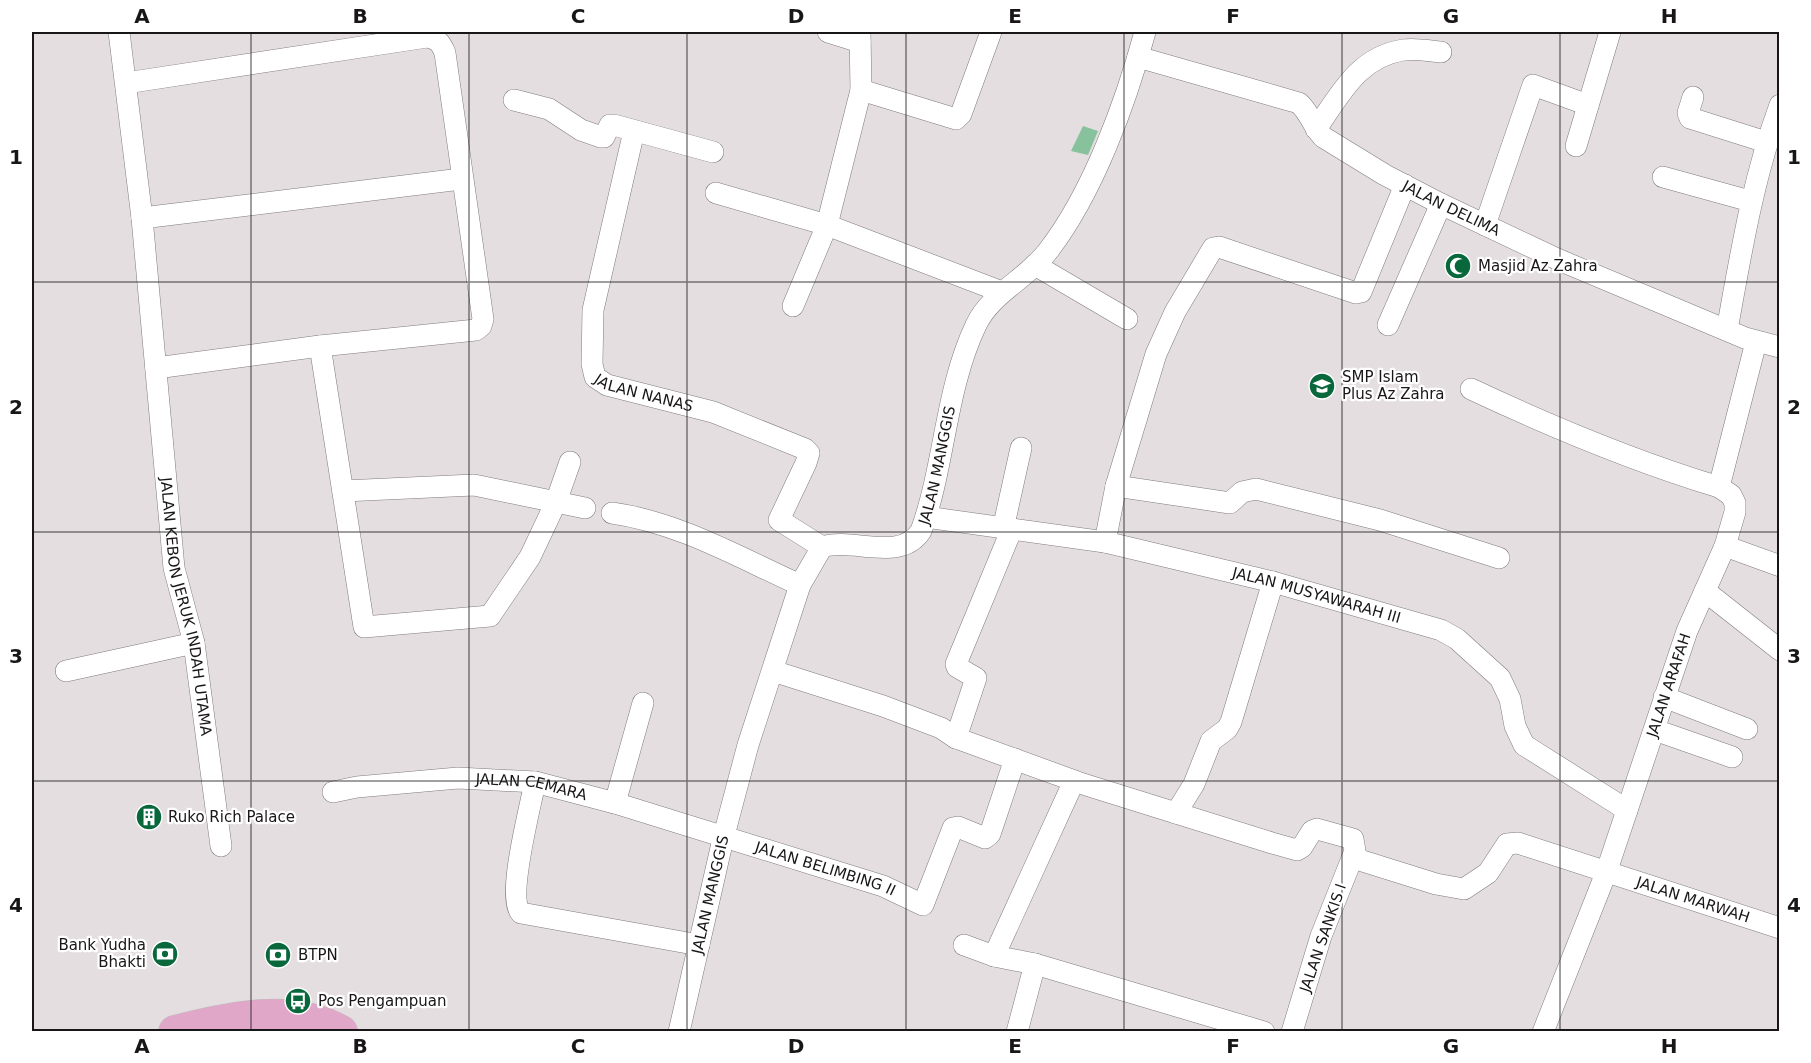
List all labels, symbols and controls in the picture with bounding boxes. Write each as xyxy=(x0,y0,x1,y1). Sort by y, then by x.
text: A xyxy=(134,4,150,28)
text: B xyxy=(352,4,368,28)
text: C xyxy=(571,4,585,28)
text: D xyxy=(788,4,804,28)
text: E xyxy=(1008,4,1022,28)
text: F xyxy=(1226,4,1240,28)
text: G xyxy=(1443,4,1459,28)
text: H xyxy=(1661,4,1677,28)
text: 1 xyxy=(9,145,23,169)
text: 1 xyxy=(1787,145,1801,169)
street label: JALAN DELIMA xyxy=(1398,176,1504,240)
mosque icon: Masjid Az Zahra xyxy=(1443,251,1473,281)
place label: Masjid Az Zahra xyxy=(1478,257,1598,275)
place label: SMP Islam Plus Az Zahra xyxy=(1342,368,1445,403)
street label: JALAN NANAS xyxy=(590,370,695,416)
school or university icon: SMP Islam Plus Az Zahra xyxy=(1307,371,1337,401)
text: 2 xyxy=(9,395,23,419)
text: 2 xyxy=(1787,395,1801,419)
street label: JALAN MANGGIS xyxy=(915,404,959,528)
street label: JALAN KEBON JERUK INDAH UTAMA xyxy=(157,476,215,738)
street label: JALAN MUSYAWARAH III xyxy=(1230,563,1403,627)
street label: JALAN ARAFAH xyxy=(1643,631,1695,741)
text: 3 xyxy=(9,644,23,668)
text: 3 xyxy=(1787,644,1801,668)
street label: JALAN CEMARA xyxy=(474,770,590,804)
building icon: Ruko Rich Palace xyxy=(134,802,164,832)
place label: Ruko Rich Palace xyxy=(168,808,295,826)
street label: JALAN MANGGIS xyxy=(688,833,733,957)
street label: JALAN BELIMBING II xyxy=(752,838,898,900)
street label: JALAN MARWAH xyxy=(1633,873,1752,927)
street label: JALAN SANKIS I xyxy=(1296,881,1350,996)
text: 4 xyxy=(9,893,23,917)
text: 4 xyxy=(1787,893,1801,917)
place label: Bank Yudha Bhakti xyxy=(58,936,146,971)
bank icon: Bank Yudha Bhakti xyxy=(150,939,180,969)
bank icon: BTPN xyxy=(263,940,293,970)
place label: BTPN xyxy=(298,946,338,964)
bus stop icon: Pos Pengampuan xyxy=(283,986,313,1016)
place label: Pos Pengampuan xyxy=(318,992,447,1010)
text: A xyxy=(134,1034,150,1058)
text: B xyxy=(352,1034,368,1058)
text: C xyxy=(571,1034,585,1058)
text: D xyxy=(788,1034,804,1058)
text: E xyxy=(1008,1034,1022,1058)
text: F xyxy=(1226,1034,1240,1058)
text: G xyxy=(1443,1034,1459,1058)
text: H xyxy=(1661,1034,1677,1058)

